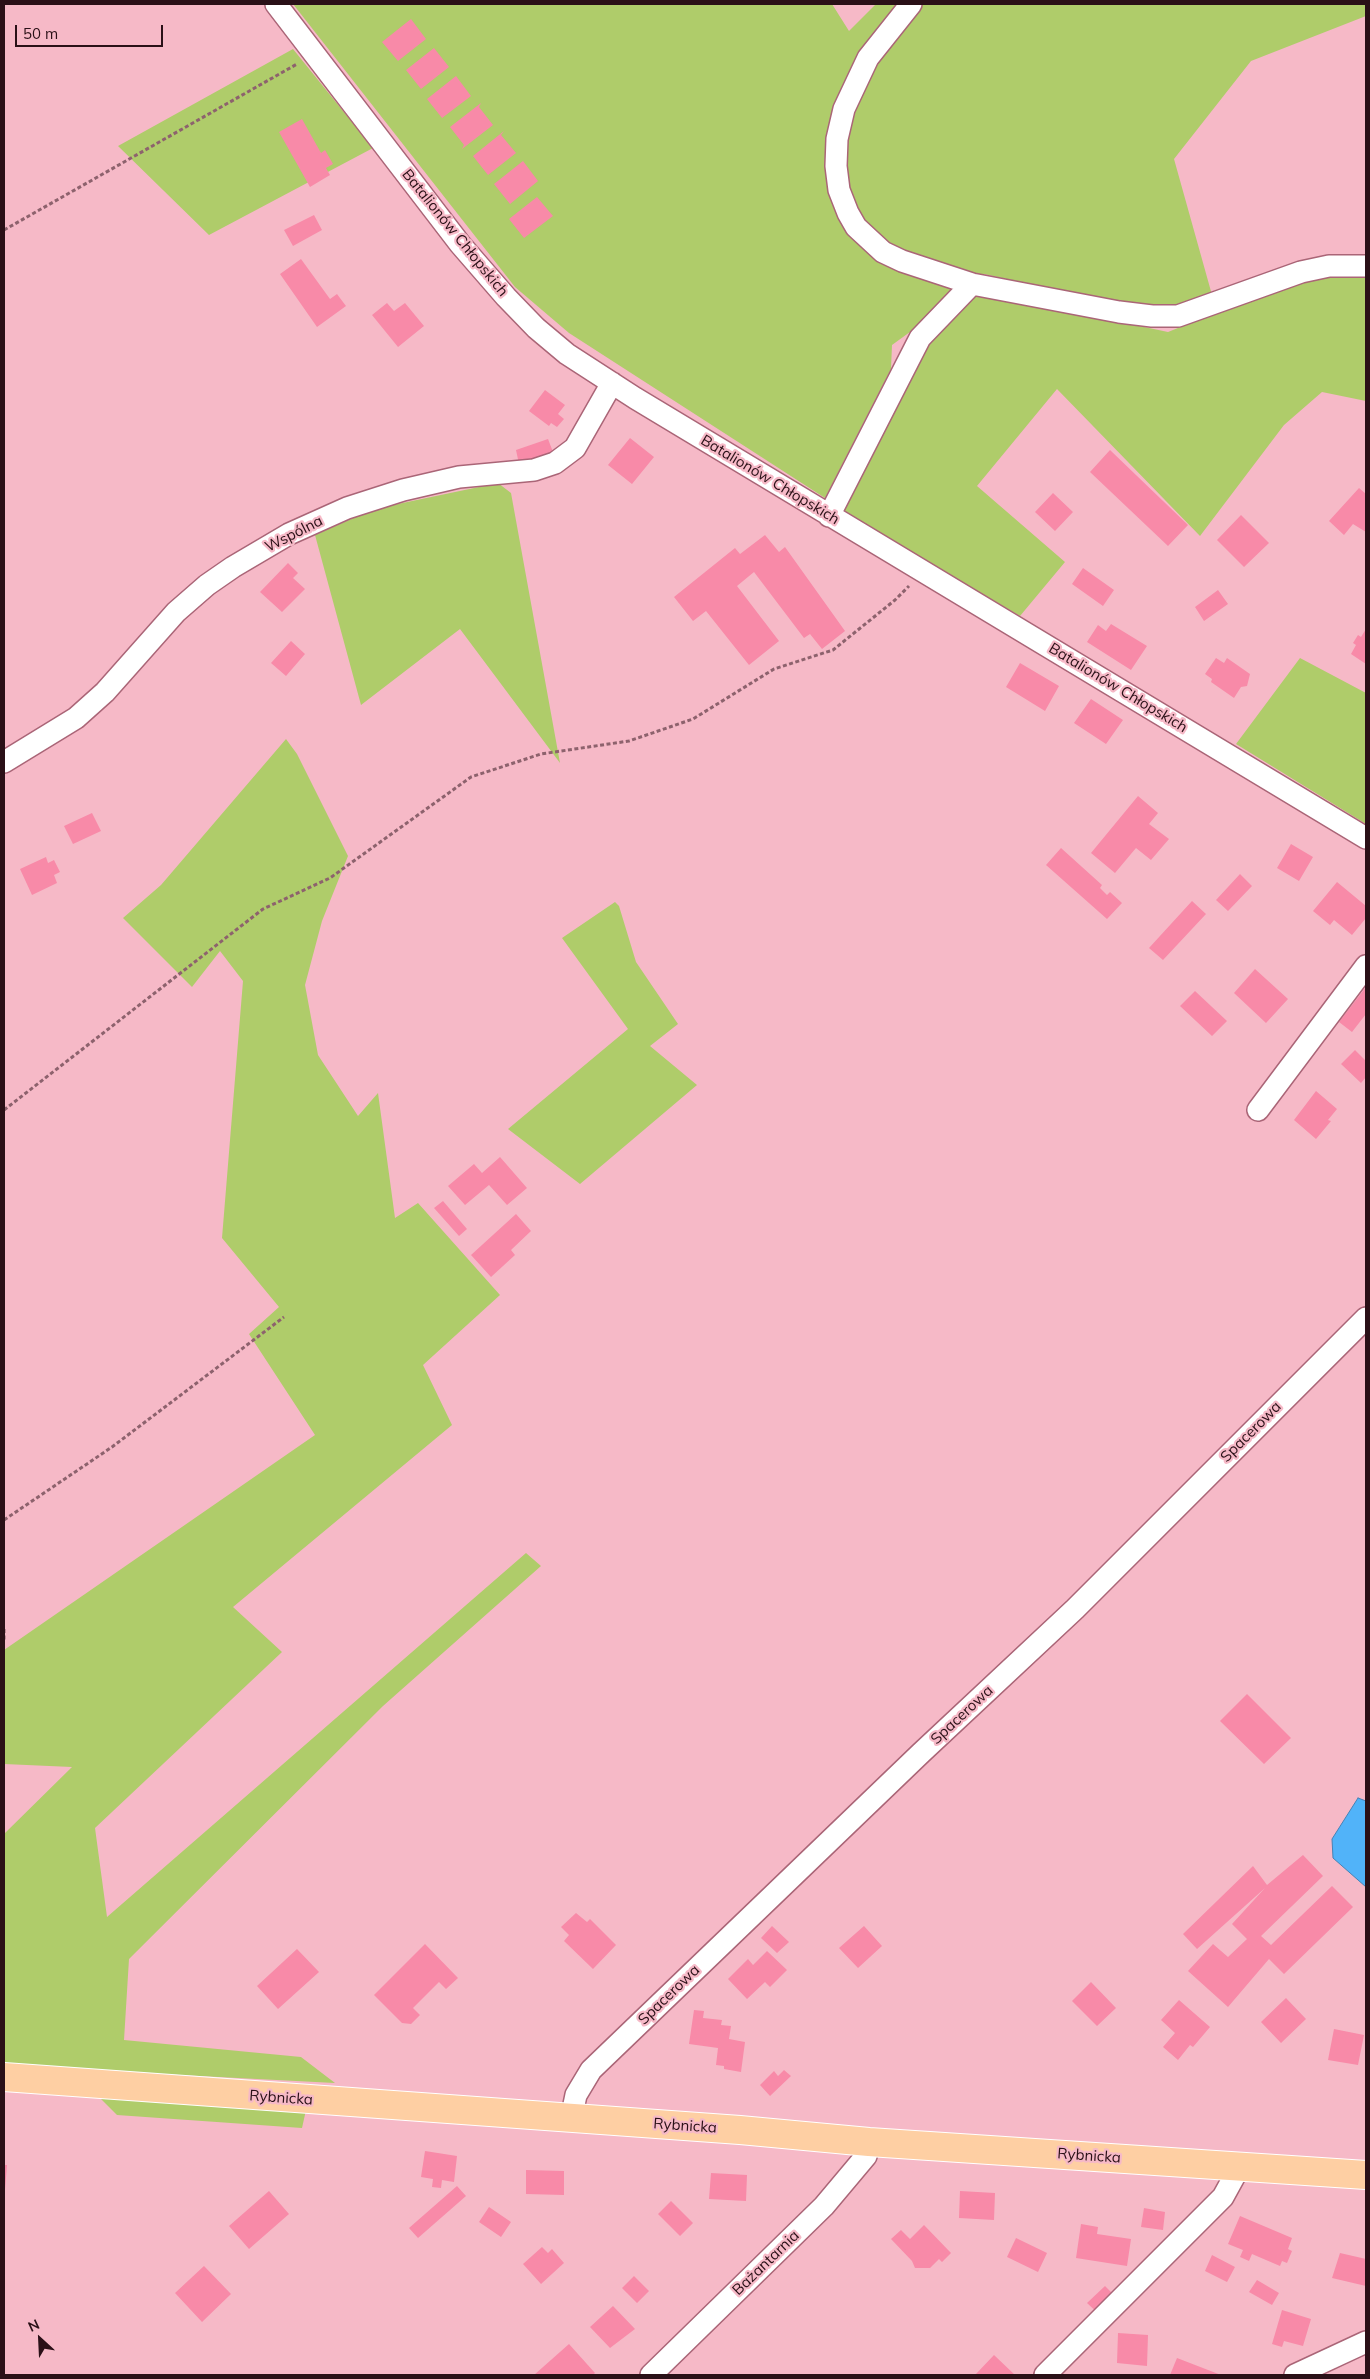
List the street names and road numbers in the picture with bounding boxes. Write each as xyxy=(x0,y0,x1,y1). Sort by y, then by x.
street label: Batalionów Chłopskich xyxy=(398,166,512,300)
street label: Batalionów Chłopskich xyxy=(697,431,843,529)
street label: Wspólna xyxy=(262,512,326,556)
street label: Batalionów Chłopskich xyxy=(1045,639,1191,737)
street label: Spacerowa xyxy=(1217,1398,1285,1466)
street label: Spacerowa xyxy=(927,1682,997,1748)
street label: Spacerowa xyxy=(635,1961,703,2029)
street label: Rybnicka xyxy=(249,2087,313,2109)
street label: Rybnicka xyxy=(653,2115,717,2137)
street label: Rybnicka xyxy=(1057,2145,1121,2167)
street label: Bażantarnia xyxy=(729,2227,803,2299)

